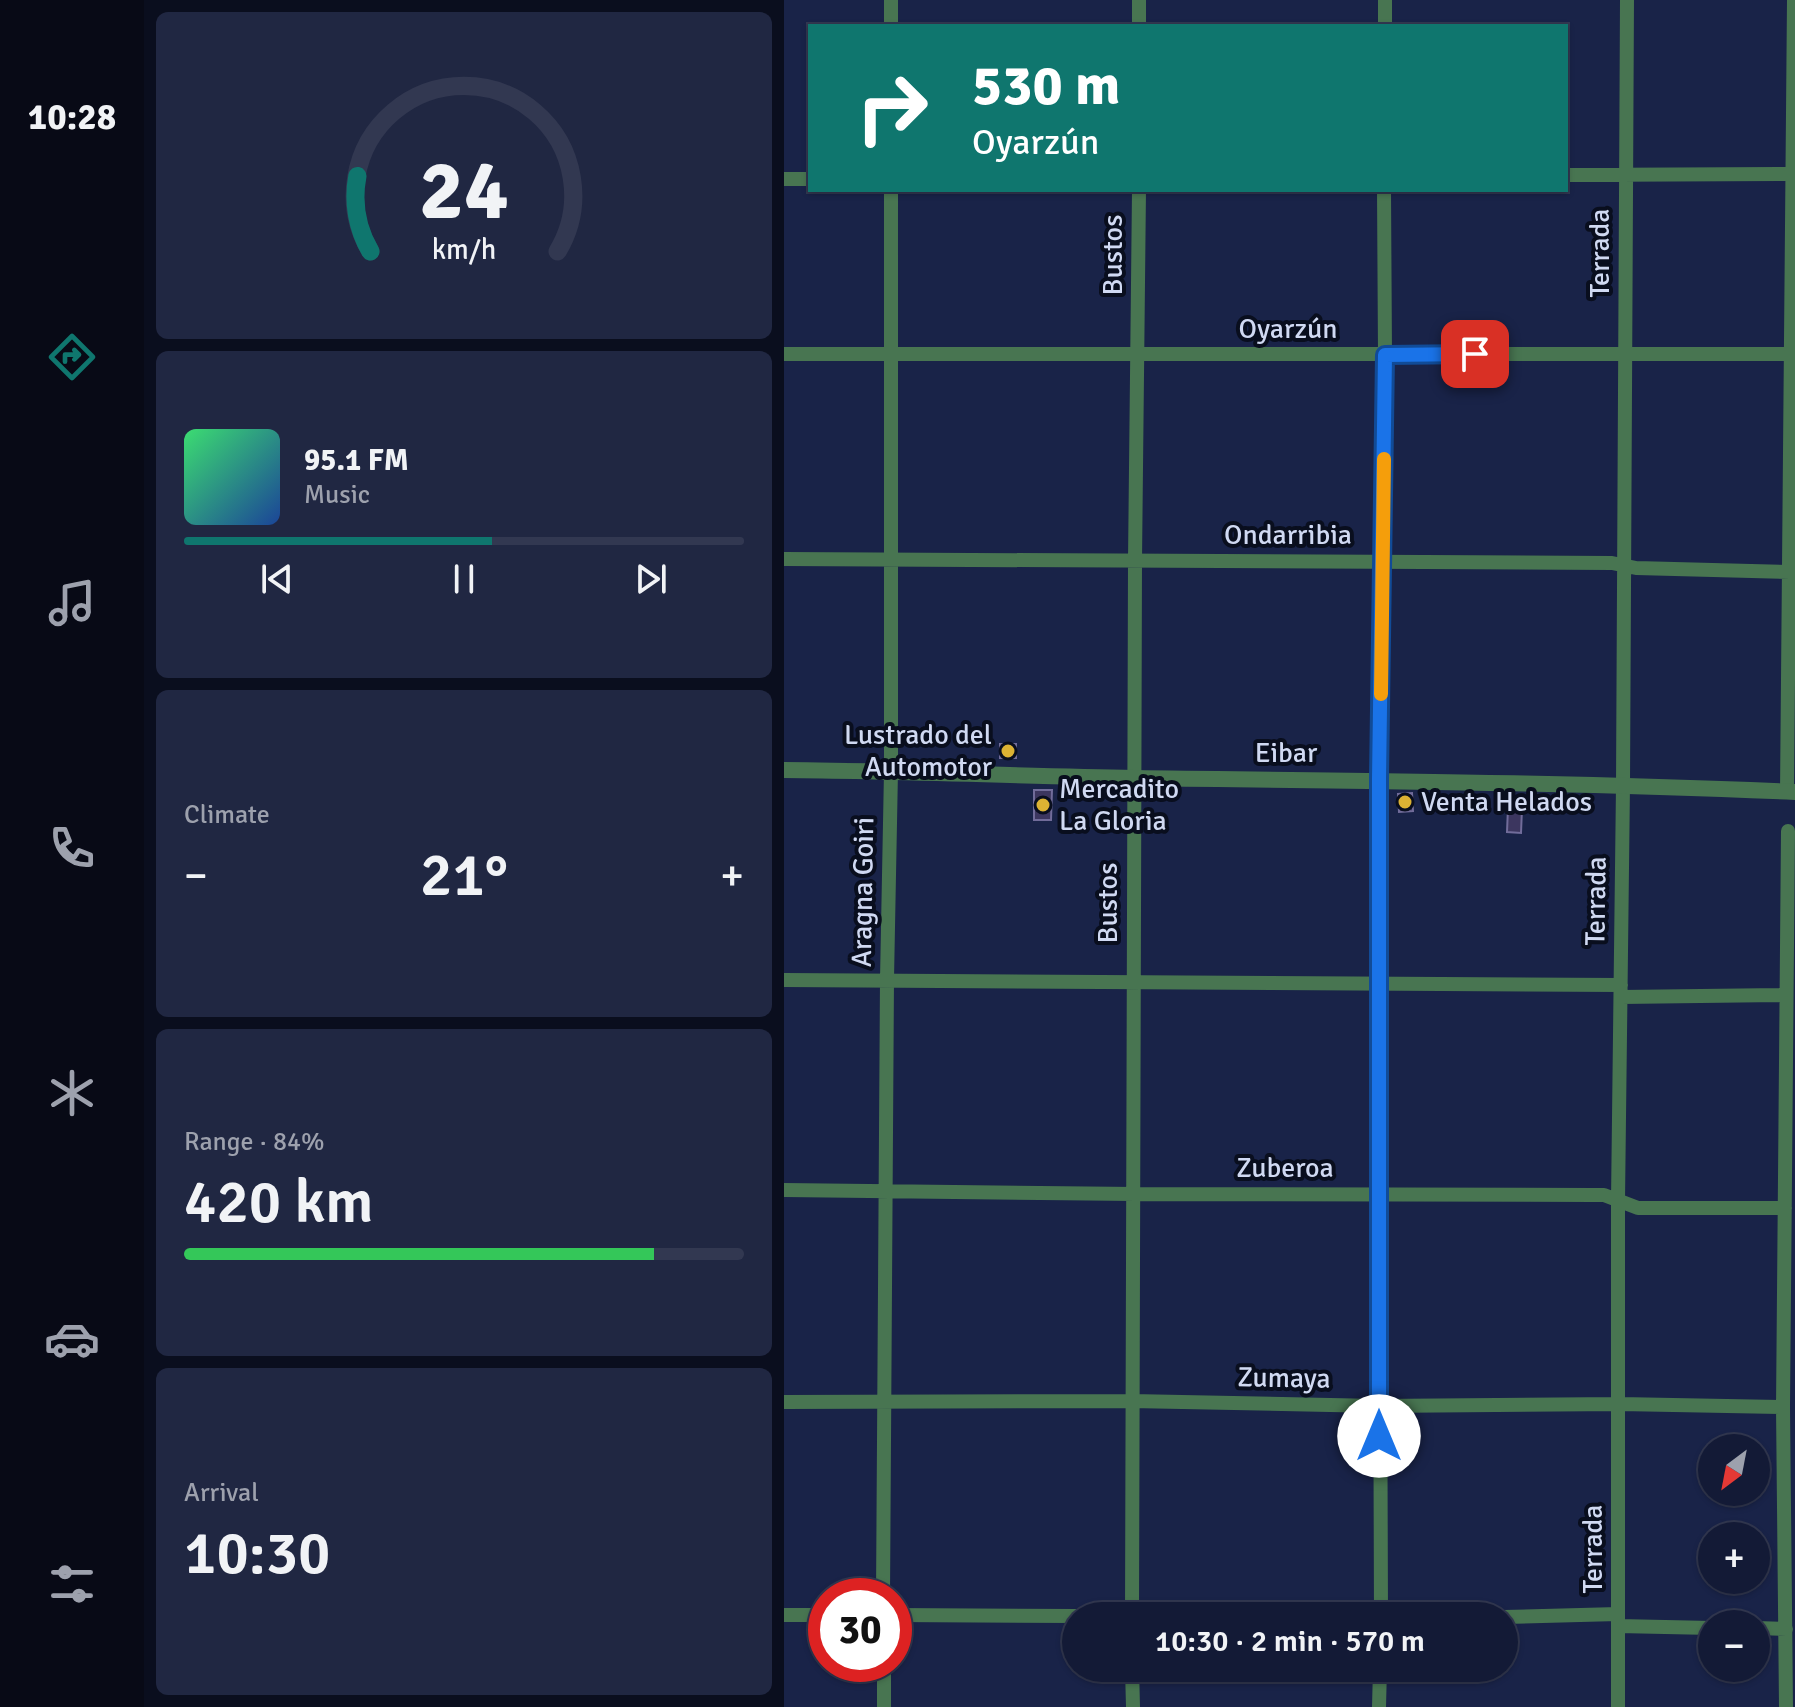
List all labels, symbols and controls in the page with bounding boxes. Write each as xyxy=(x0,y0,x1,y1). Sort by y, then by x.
text: 530 m xyxy=(972,51,1120,120)
icon: right xyxy=(840,56,944,160)
text: 10:28 xyxy=(28,95,116,140)
text: Oyarzún xyxy=(972,120,1099,165)
text: 24 xyxy=(419,139,509,241)
street label: Terrada xyxy=(1583,209,1617,297)
street label: Bustos xyxy=(1096,215,1130,295)
text: km/h xyxy=(432,232,496,267)
street label: Oyarzún xyxy=(1238,312,1338,346)
pin xyxy=(1441,320,1509,388)
icon: directions xyxy=(44,329,100,385)
icon: arrive xyxy=(1453,332,1497,376)
text: 95.1 FM xyxy=(304,442,409,479)
text: Music xyxy=(304,479,370,511)
street label: Ondarribia xyxy=(1224,518,1352,552)
icon: previous xyxy=(255,557,299,601)
icon: pause xyxy=(442,557,486,601)
icon: next xyxy=(629,557,673,601)
icon: music xyxy=(44,575,100,631)
place label: Lustrado del Automotor xyxy=(844,718,993,784)
street label: Eibar xyxy=(1255,736,1318,770)
marker: Lustrado del Automotor xyxy=(999,742,1017,760)
place label: Mercadito La Gloria xyxy=(1059,772,1179,838)
place label: Venta Helados xyxy=(1421,785,1592,819)
marker: Venta Helados xyxy=(1396,793,1414,811)
marker: Mercadito La Gloria xyxy=(1034,796,1052,814)
text: Climate xyxy=(184,799,270,831)
street label: Aragna Goiri xyxy=(845,817,881,967)
icon: phone xyxy=(44,820,100,876)
text: 21° xyxy=(420,839,508,913)
text: − xyxy=(184,849,208,903)
text: + xyxy=(720,849,744,903)
street label: Terrada xyxy=(1578,856,1614,946)
street label: Bustos xyxy=(1091,863,1125,943)
icon: climate xyxy=(44,1065,100,1121)
text: Range · 84% xyxy=(184,1126,325,1158)
street label: Zuberoa xyxy=(1236,1151,1334,1185)
text: 420 km xyxy=(184,1166,373,1240)
icon: car xyxy=(44,1311,100,1367)
street label: Zumaya xyxy=(1237,1360,1331,1396)
position arrow xyxy=(1337,1394,1421,1478)
north arrow xyxy=(1698,1434,1770,1506)
map controls xyxy=(1698,1434,1770,1682)
text: Arrival xyxy=(184,1477,259,1509)
street label: Terrada xyxy=(1576,1505,1610,1593)
text: 10:30 xyxy=(184,1517,331,1591)
button: + xyxy=(1698,1522,1770,1594)
icon: filters xyxy=(44,1556,100,1612)
speed limit sign: 30 xyxy=(808,1578,912,1682)
button: − xyxy=(1698,1610,1770,1682)
text: 10:30 · 2 min · 570 m xyxy=(1155,1623,1425,1660)

